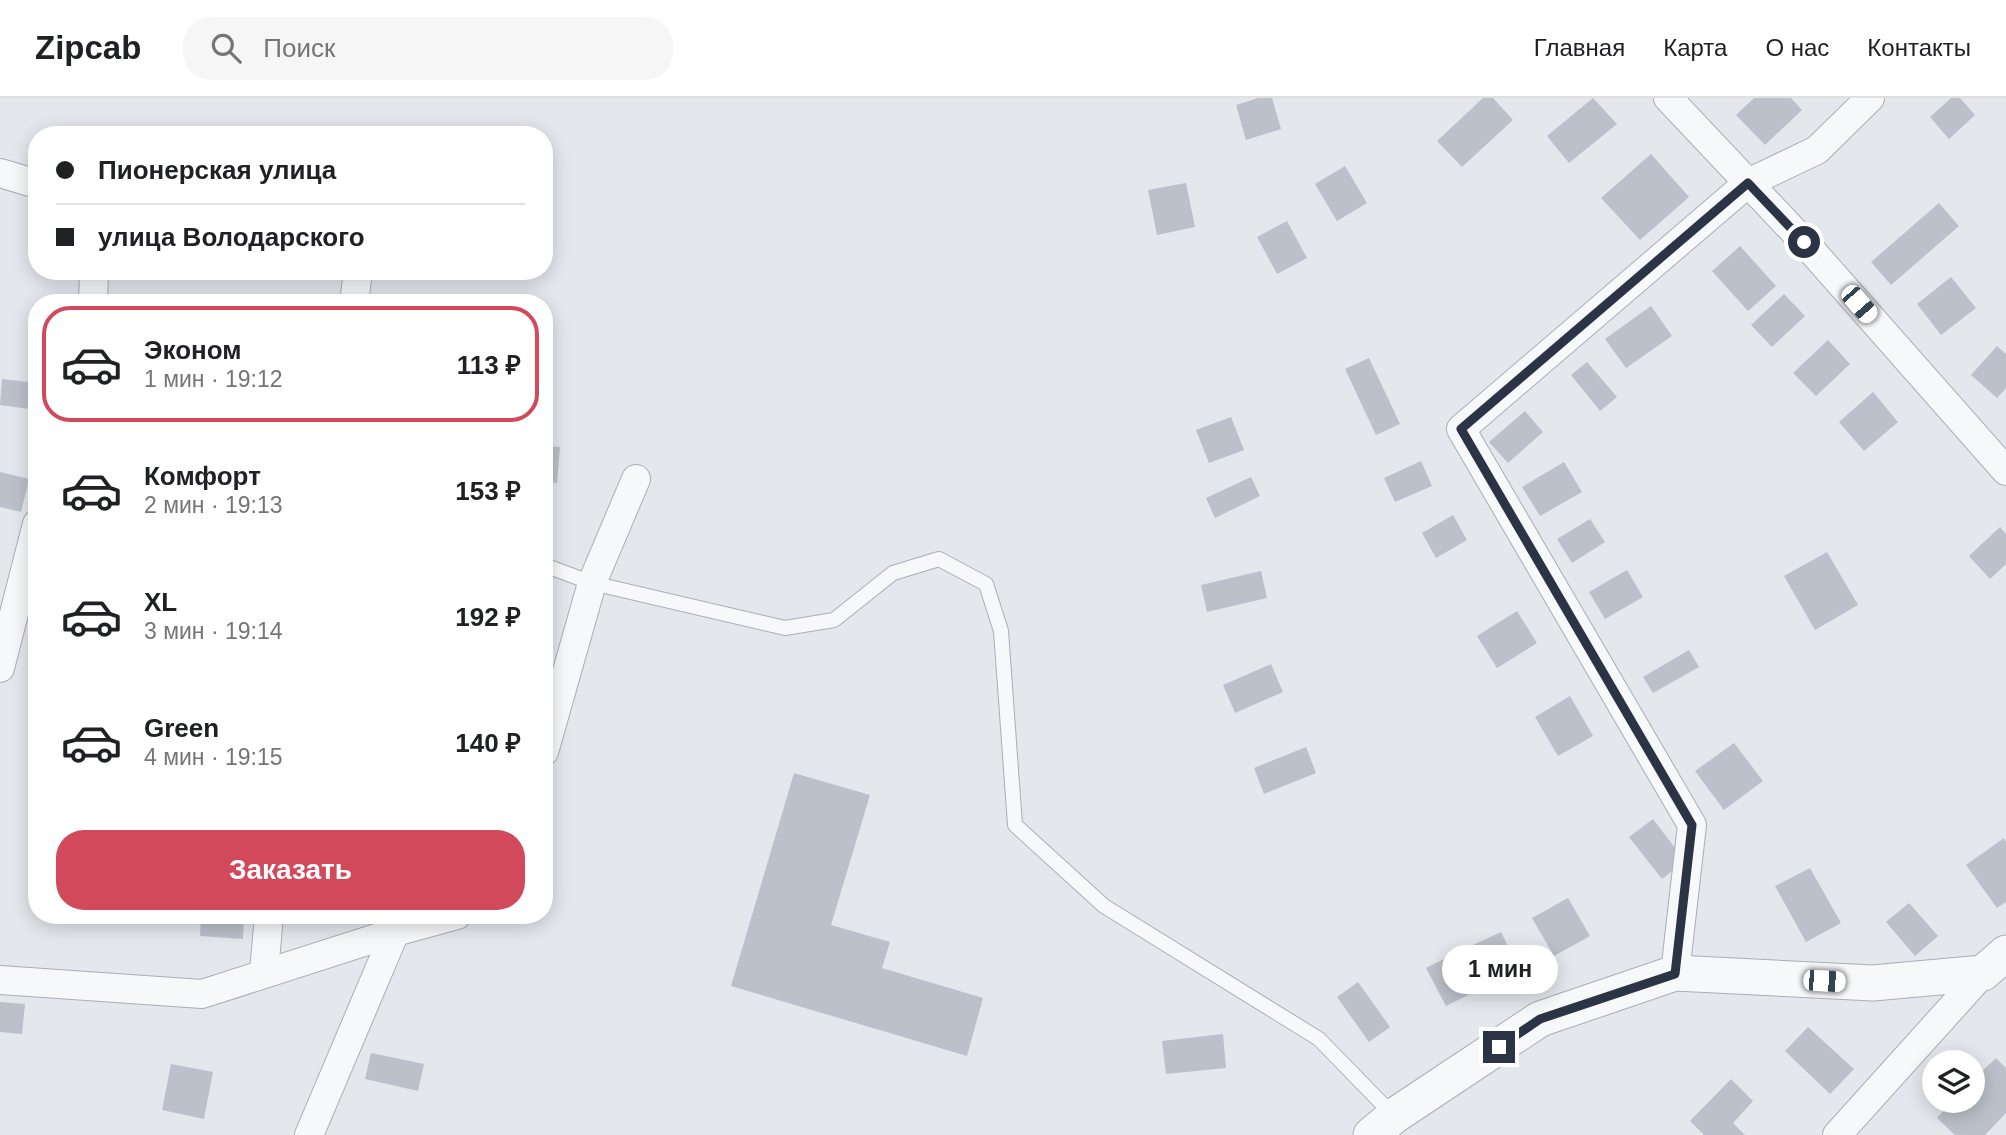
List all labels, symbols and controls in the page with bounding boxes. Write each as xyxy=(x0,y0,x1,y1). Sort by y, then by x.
search box xyxy=(183,17,673,80)
text: Zipcab xyxy=(35,29,141,66)
icon: search xyxy=(207,29,245,67)
text: Поиск xyxy=(263,33,335,63)
text: Главная xyxy=(1534,34,1625,61)
text: Карта xyxy=(1663,34,1727,61)
text: О нас xyxy=(1765,34,1829,61)
text: Контакты xyxy=(1867,34,1971,61)
text: Пионерская улица xyxy=(98,155,336,185)
text: улица Володарского xyxy=(98,222,365,252)
route start xyxy=(1788,226,1820,258)
car xyxy=(1838,281,1881,327)
icon: car xyxy=(60,333,123,396)
text: Эконом xyxy=(144,335,242,365)
text: 113 ₽ xyxy=(457,350,521,380)
text: 1 мин · 19:12 xyxy=(144,366,283,392)
icon: car xyxy=(60,459,123,522)
text: Комфорт xyxy=(144,461,261,491)
text: 153 ₽ xyxy=(455,476,521,506)
text: 2 мин · 19:13 xyxy=(144,492,283,518)
icon: car xyxy=(60,585,123,648)
text: XL xyxy=(144,587,177,617)
text: 192 ₽ xyxy=(455,602,521,632)
text: 3 мин · 19:14 xyxy=(144,618,283,644)
icon: car xyxy=(60,711,123,774)
text: Green xyxy=(144,713,219,743)
text: 140 ₽ xyxy=(455,728,521,758)
text: 4 мин · 19:15 xyxy=(144,744,283,770)
button: Заказать xyxy=(56,830,525,910)
callout: 1 мин xyxy=(1441,946,1557,995)
text: 1 мин xyxy=(1468,956,1532,982)
car xyxy=(1803,969,1846,993)
route end xyxy=(1483,1031,1515,1063)
map controls xyxy=(1922,1050,1985,1113)
button: layers xyxy=(1922,1050,1985,1113)

